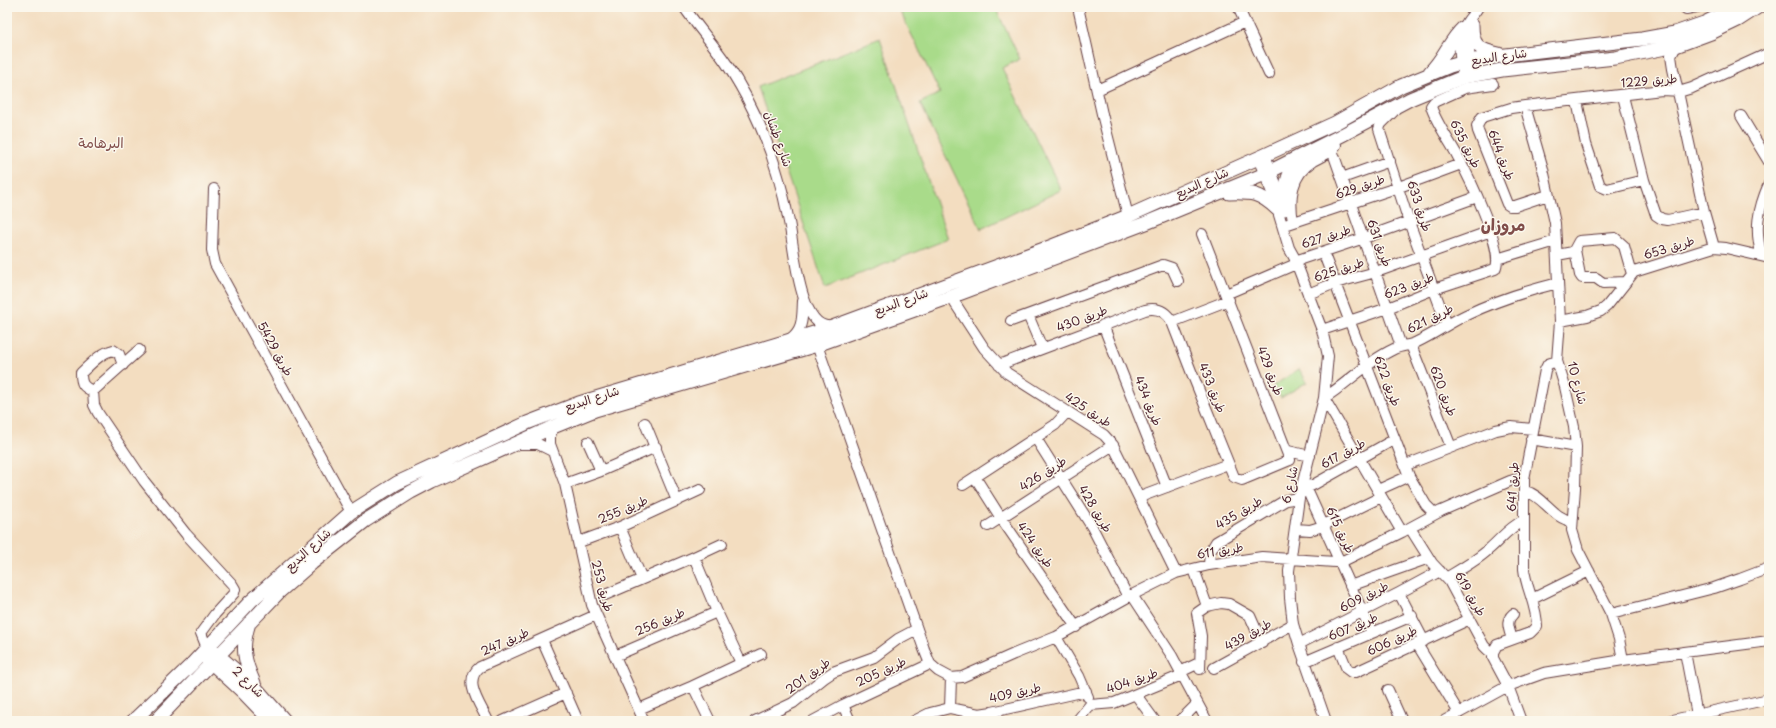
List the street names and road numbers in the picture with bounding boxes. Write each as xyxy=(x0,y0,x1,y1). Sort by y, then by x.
street label: شارع البديع xyxy=(1470,43,1528,70)
street label: طريق 1229 xyxy=(1620,69,1678,91)
street label: شارع طشان xyxy=(760,108,797,169)
street label: طريق 635 xyxy=(1446,116,1486,171)
street label: طريق 644 xyxy=(1484,126,1520,183)
street label: شارع البديع xyxy=(1172,162,1232,203)
street label: طريق 629 xyxy=(1332,169,1387,203)
street label: طريق 633 xyxy=(1403,178,1437,234)
street label: طريق 631 xyxy=(1363,216,1397,269)
street label: طريق 627 xyxy=(1298,220,1353,253)
street label: طريق 653 xyxy=(1641,231,1697,263)
street label: طريق 625 xyxy=(1311,252,1366,286)
street label: طريق 623 xyxy=(1381,267,1436,303)
street label: شارع البديع xyxy=(871,283,931,320)
street label: طريق 621 xyxy=(1403,299,1456,338)
street label: طريق 430 xyxy=(1053,300,1110,336)
street label: طريق 5429 xyxy=(253,318,298,379)
street label: طريق 429 xyxy=(1253,343,1289,398)
street label: طريق 622 xyxy=(1370,353,1406,409)
street label: شارع 10 xyxy=(1563,359,1592,407)
street label: طريق 433 xyxy=(1195,360,1231,415)
street label: طريق 620 xyxy=(1426,362,1462,419)
street label: طريق 434 xyxy=(1131,373,1167,428)
street label: شارع البديع xyxy=(562,381,622,416)
street label: طريق 425 xyxy=(1062,387,1115,431)
street label: طريق 617 xyxy=(1317,433,1368,473)
street label: طريق 426 xyxy=(1015,451,1070,495)
street label: طريق 641 xyxy=(1502,461,1522,512)
street label: شارع 6 xyxy=(1276,464,1303,506)
street label: طريق 428 xyxy=(1075,481,1117,536)
street label: طريق 255 xyxy=(595,490,650,528)
street label: طريق 435 xyxy=(1212,491,1265,533)
street label: طريق 615 xyxy=(1322,503,1360,556)
street label: طريق 424 xyxy=(1013,518,1058,571)
street label: شارع البديع xyxy=(280,524,335,576)
street label: طريق 611 xyxy=(1195,537,1245,563)
street label: طريق 253 xyxy=(587,558,618,614)
street label: طريق 619 xyxy=(1451,568,1491,619)
street label: طريق 609 xyxy=(1336,576,1391,616)
street label: طريق 256 xyxy=(632,602,687,640)
street label: طريق 607 xyxy=(1325,607,1380,645)
street label: طريق 439 xyxy=(1221,614,1274,654)
street label: طريق 606 xyxy=(1363,620,1420,660)
street label: طريق 247 xyxy=(477,622,532,660)
street label: طريق 205 xyxy=(852,652,909,691)
street label: طريق 201 xyxy=(781,653,834,698)
street label: شارع 2 xyxy=(228,661,269,702)
street label: طريق 404 xyxy=(1103,663,1160,697)
street label: طريق 409 xyxy=(987,677,1043,707)

